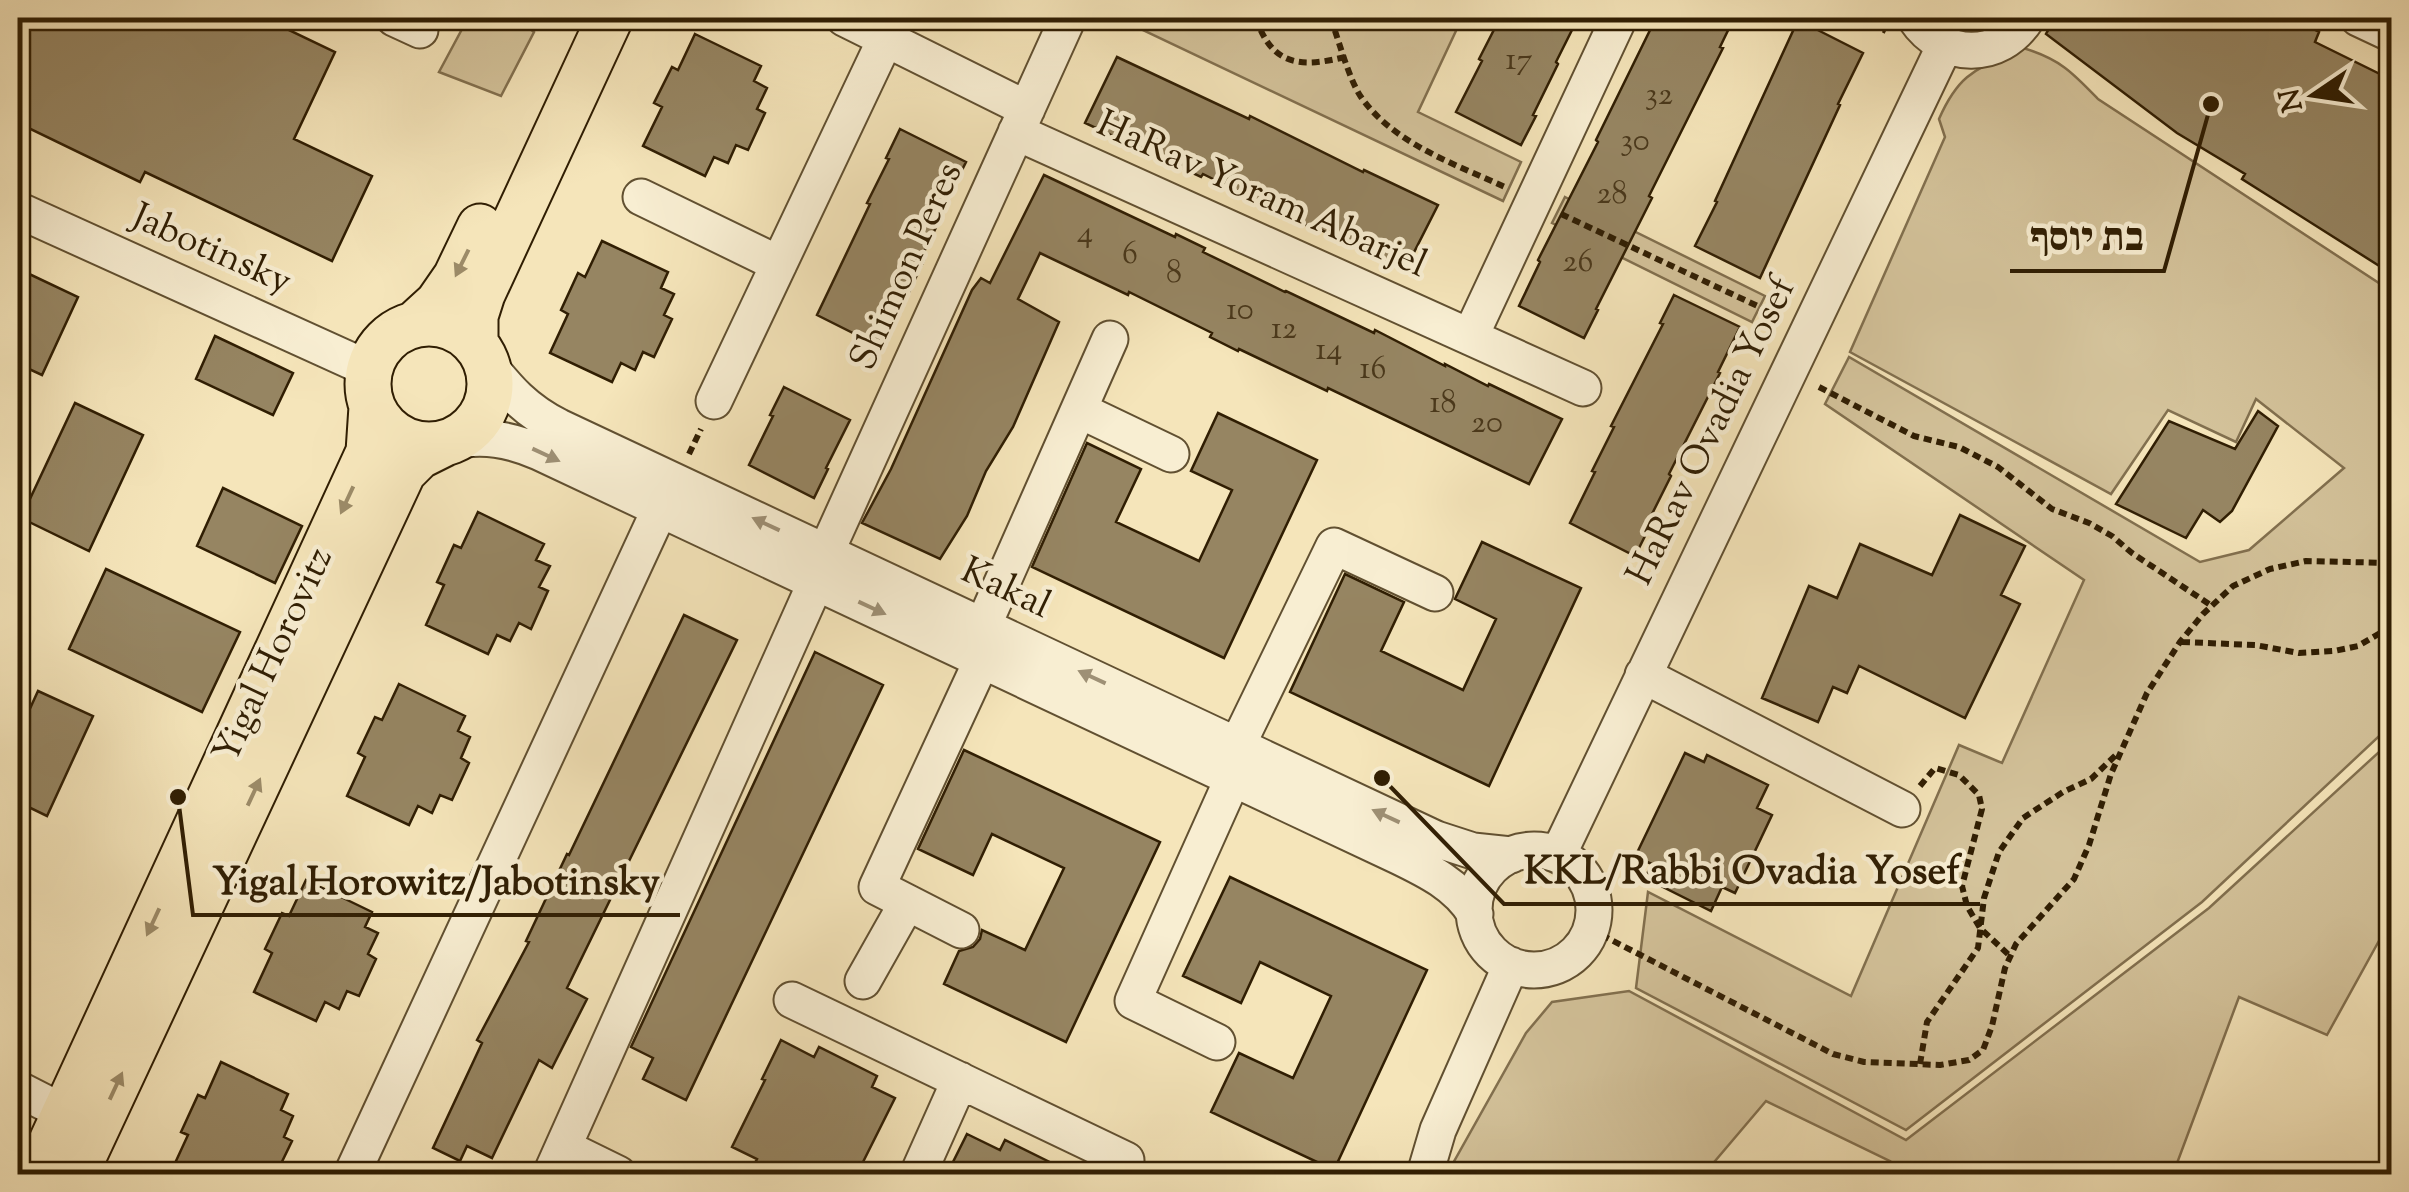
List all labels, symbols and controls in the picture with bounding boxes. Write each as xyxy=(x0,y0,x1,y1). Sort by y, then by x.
house number: 17 xyxy=(1506,38,1532,84)
north arrow xyxy=(2264,45,2364,145)
house number: 32 xyxy=(1645,73,1673,119)
text: N xyxy=(2271,85,2315,115)
street label: HaRav Yoram Abarjel xyxy=(1087,99,1435,293)
house number: 30 xyxy=(1620,119,1650,165)
street label: Shimon Peres xyxy=(838,154,978,380)
house number: 28 xyxy=(1597,172,1627,218)
street label: Jabotinsky xyxy=(121,191,300,310)
callout: בת יוסף xyxy=(2010,201,2164,271)
house number: 4 xyxy=(1077,211,1093,257)
text: בת יוסף xyxy=(2030,212,2144,269)
house number: 6 xyxy=(1122,232,1138,278)
house number: 26 xyxy=(1563,240,1593,286)
one-way arrow xyxy=(454,249,471,278)
house number: 8 xyxy=(1166,251,1182,297)
street label: HaRav Ovadia Yosef xyxy=(1615,267,1812,595)
house number: 10 xyxy=(1226,288,1254,334)
house number: 12 xyxy=(1271,307,1297,353)
house number: 14 xyxy=(1315,328,1343,374)
house number: 16 xyxy=(1360,347,1386,393)
house number: 18 xyxy=(1430,381,1456,427)
house number: 20 xyxy=(1471,401,1503,447)
one-way arrow xyxy=(532,447,561,464)
one-way arrow xyxy=(339,486,356,515)
one-way arrow xyxy=(752,516,781,533)
street label: Yigal Horovitz xyxy=(201,539,349,773)
street label: Kakal xyxy=(951,546,1059,634)
one-way arrow xyxy=(858,600,887,617)
one-way arrow xyxy=(1077,669,1106,686)
one-way arrow xyxy=(245,777,262,806)
one-way arrow xyxy=(1371,807,1400,824)
callout: KKL/Rabbi Ovadia Yosef xyxy=(1504,834,1980,904)
callout: Yigal Horowitz/Jabotinsky xyxy=(193,845,680,915)
text: KKL/Rabbi Ovadia Yosef xyxy=(1524,845,1962,902)
text: Yigal Horowitz/Jabotinsky xyxy=(212,856,660,913)
one-way arrow xyxy=(145,907,161,937)
one-way arrow xyxy=(108,1071,125,1100)

